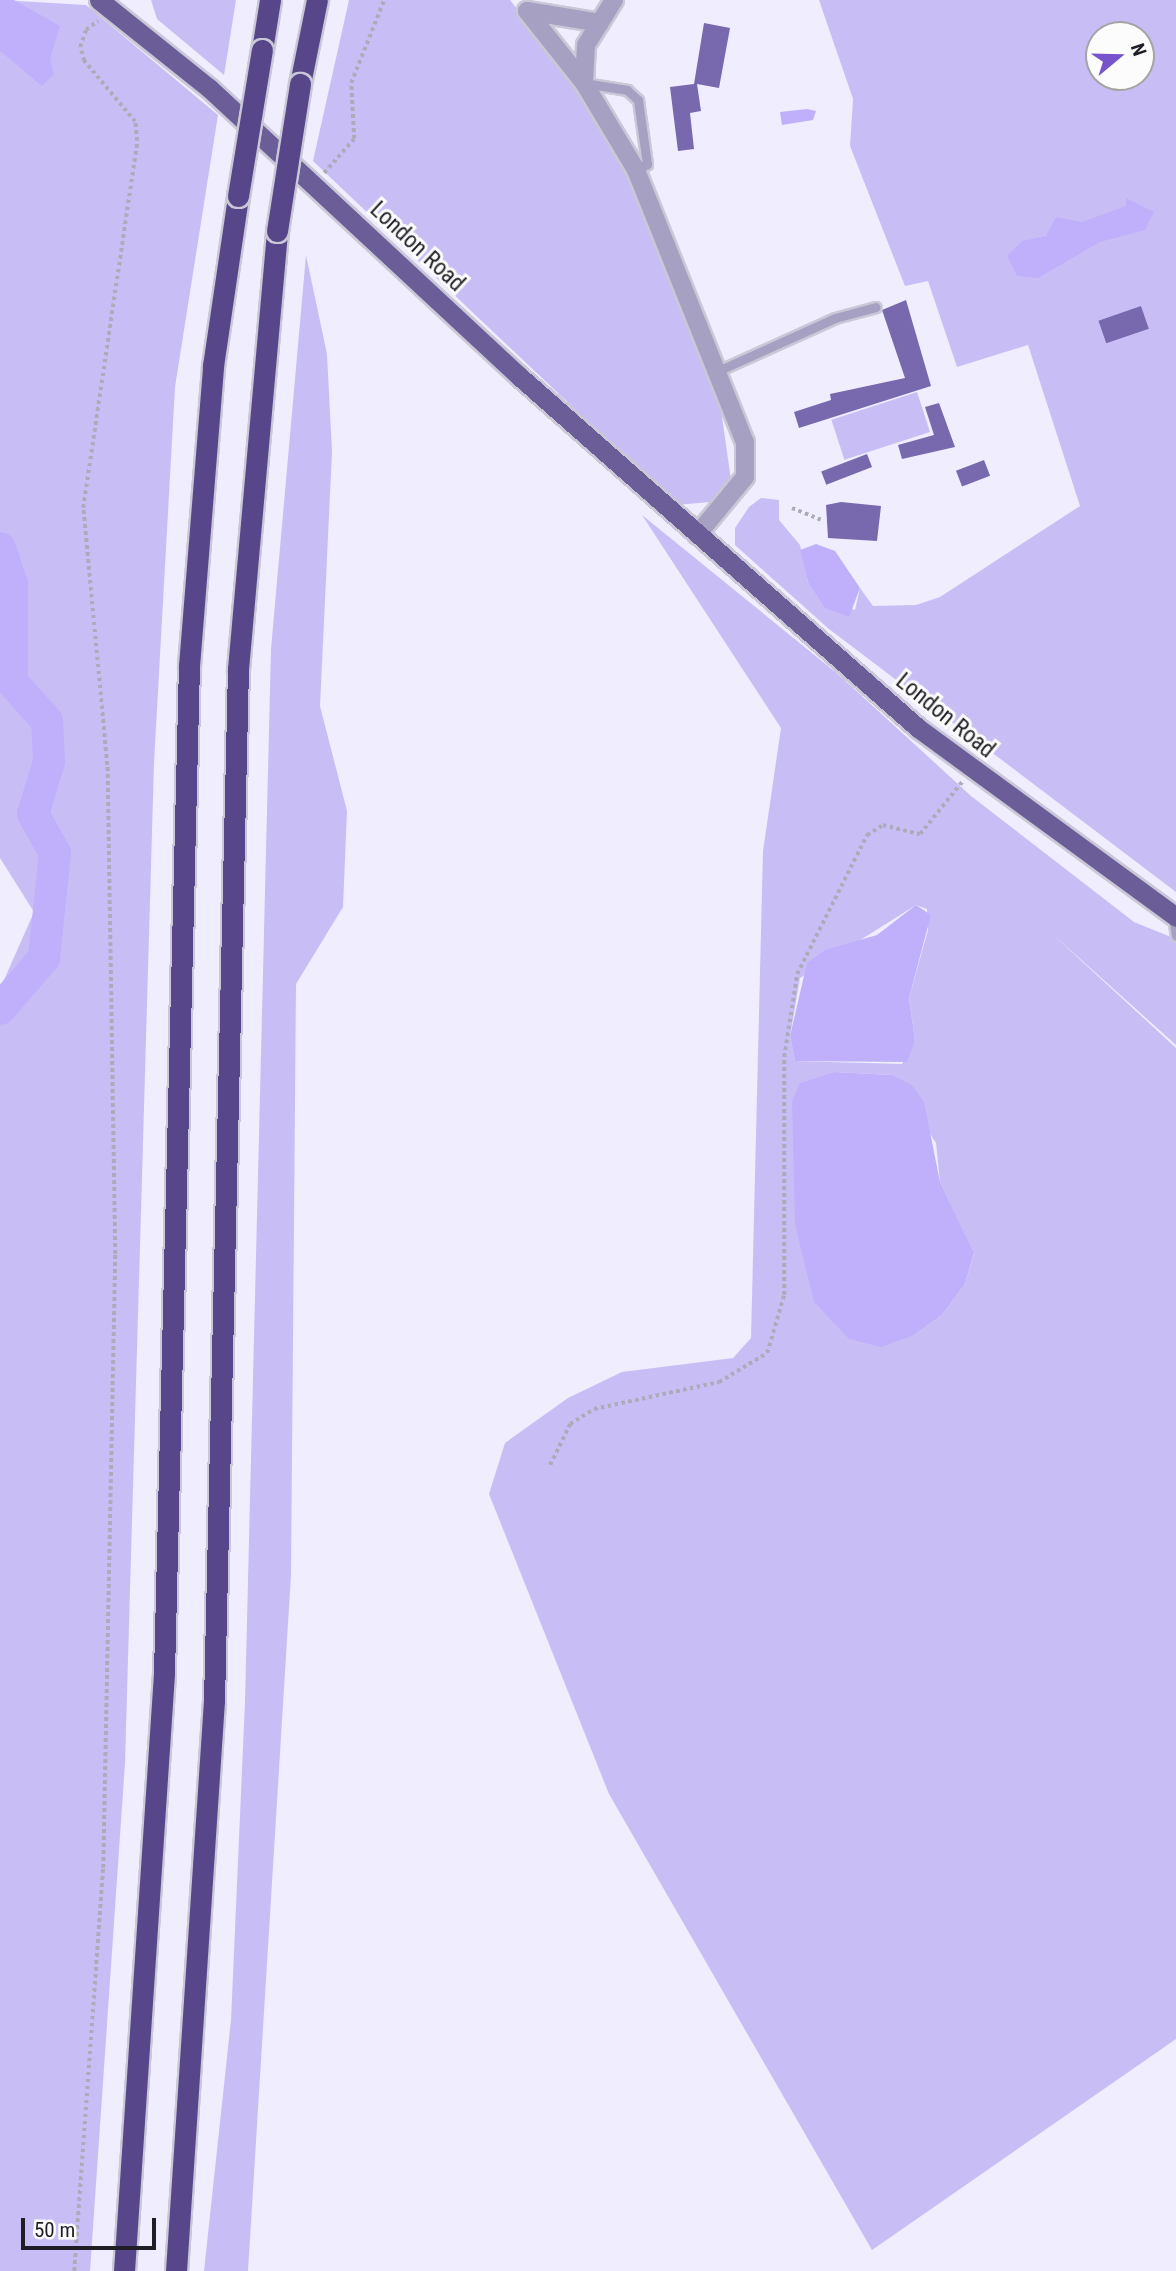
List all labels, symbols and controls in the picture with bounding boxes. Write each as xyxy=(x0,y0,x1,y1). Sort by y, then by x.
north arrow xyxy=(1085,21,1155,91)
text: N xyxy=(1126,40,1151,59)
street label: London Road xyxy=(364,196,470,298)
street label: London Road xyxy=(890,668,1000,764)
scale bar xyxy=(24,2204,159,2248)
text: 50 m xyxy=(34,2218,75,2242)

